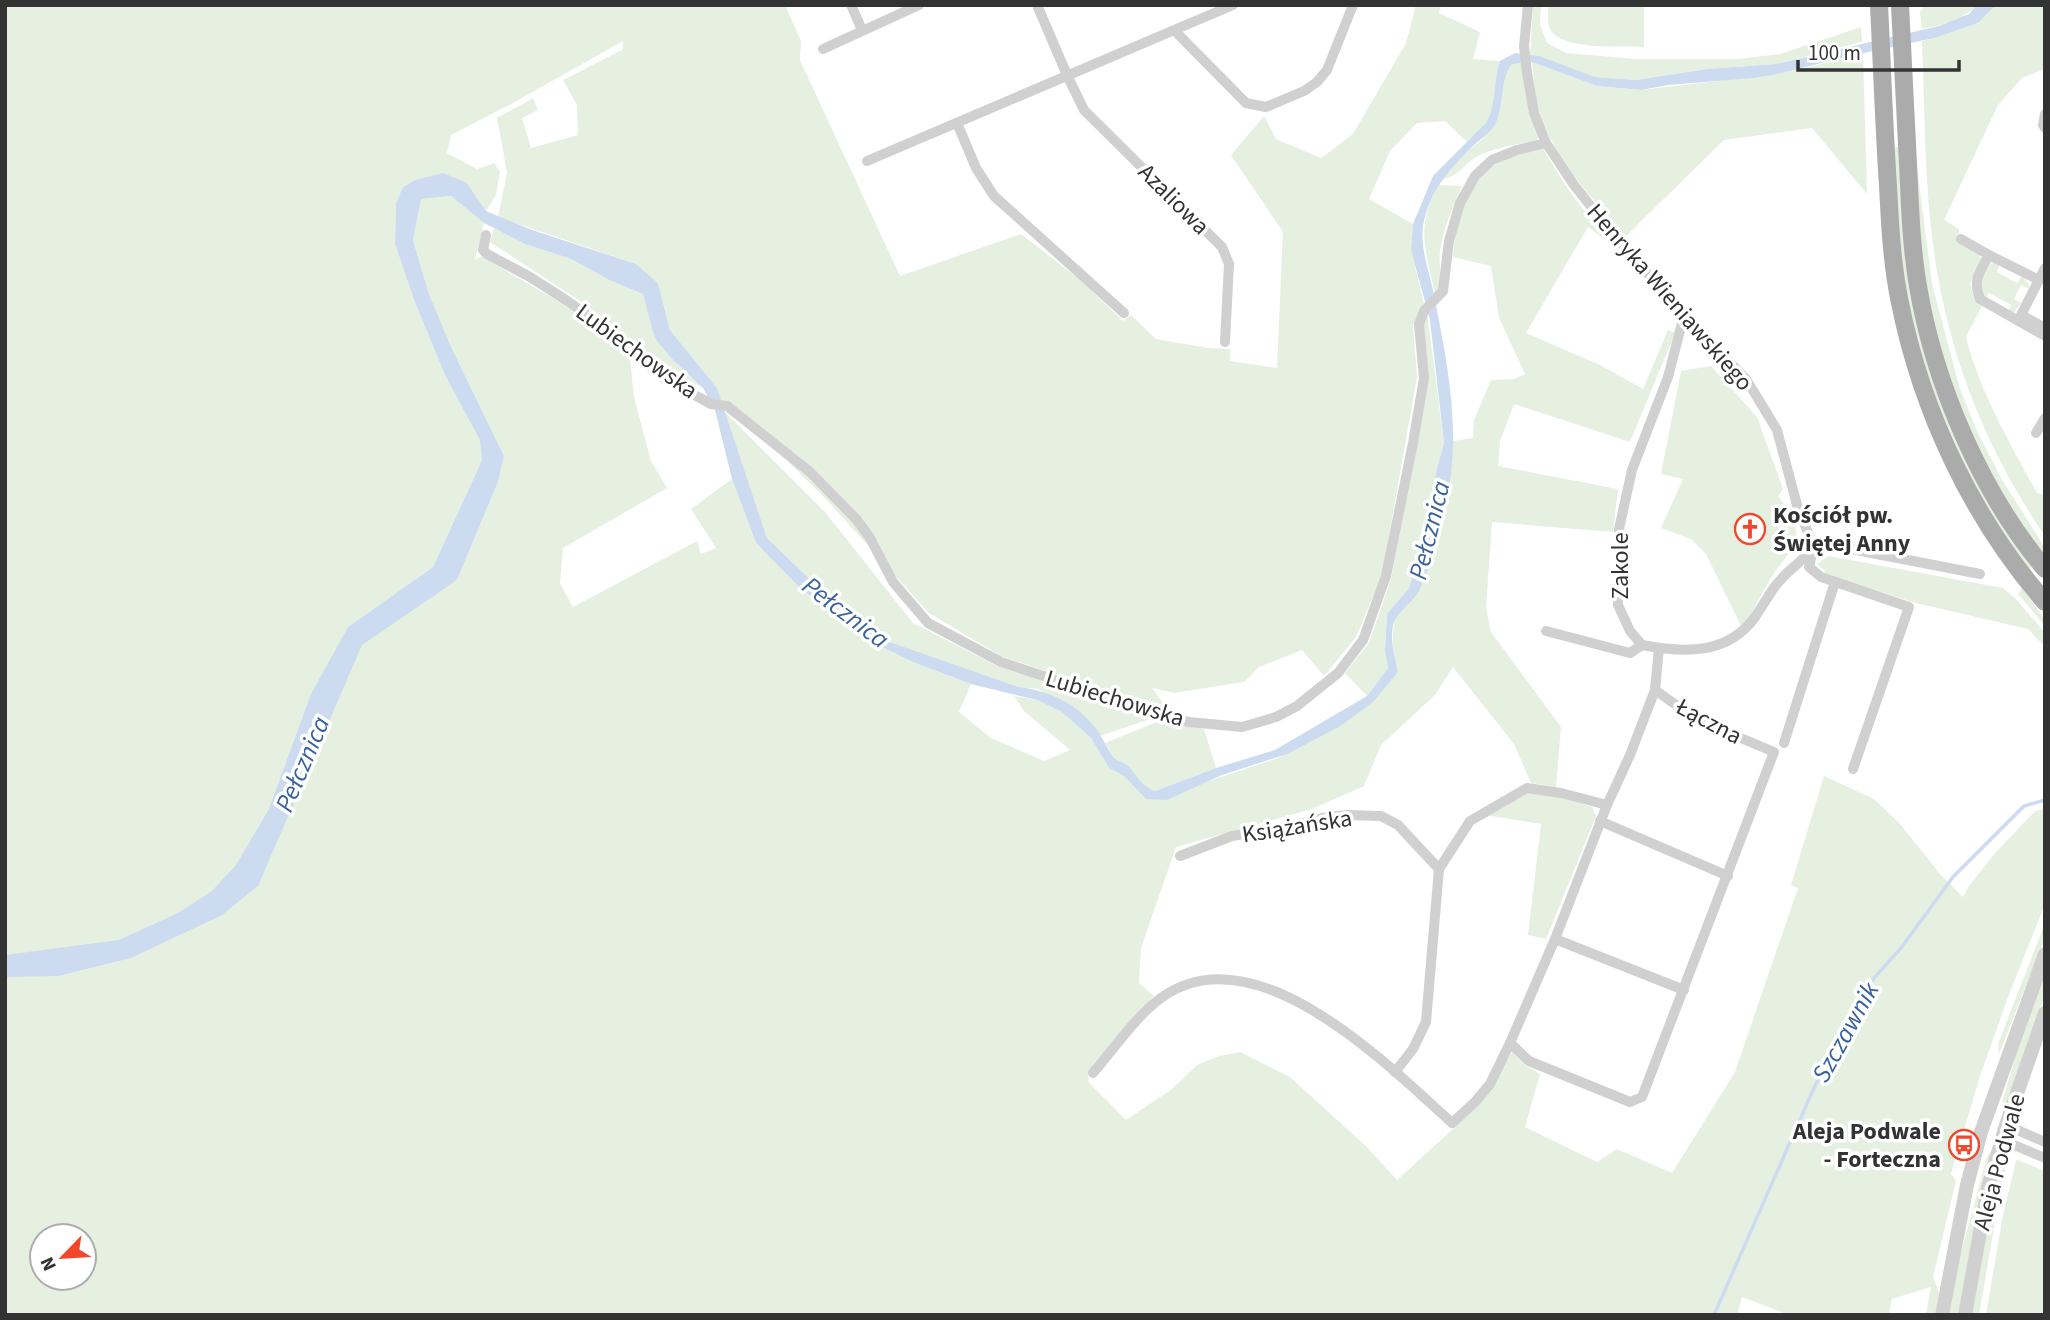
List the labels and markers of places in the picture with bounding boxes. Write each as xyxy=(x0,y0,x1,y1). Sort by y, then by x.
place label: Kościół pw. Świętej Anny xyxy=(1773,498,1911,561)
church icon: Kościół pw. Świętej Anny xyxy=(1733,512,1767,546)
place label: Aleja Podwale - Forteczna xyxy=(1792,1114,1941,1177)
bus stop icon: Aleja Podwale - Forteczna xyxy=(1947,1128,1981,1162)

